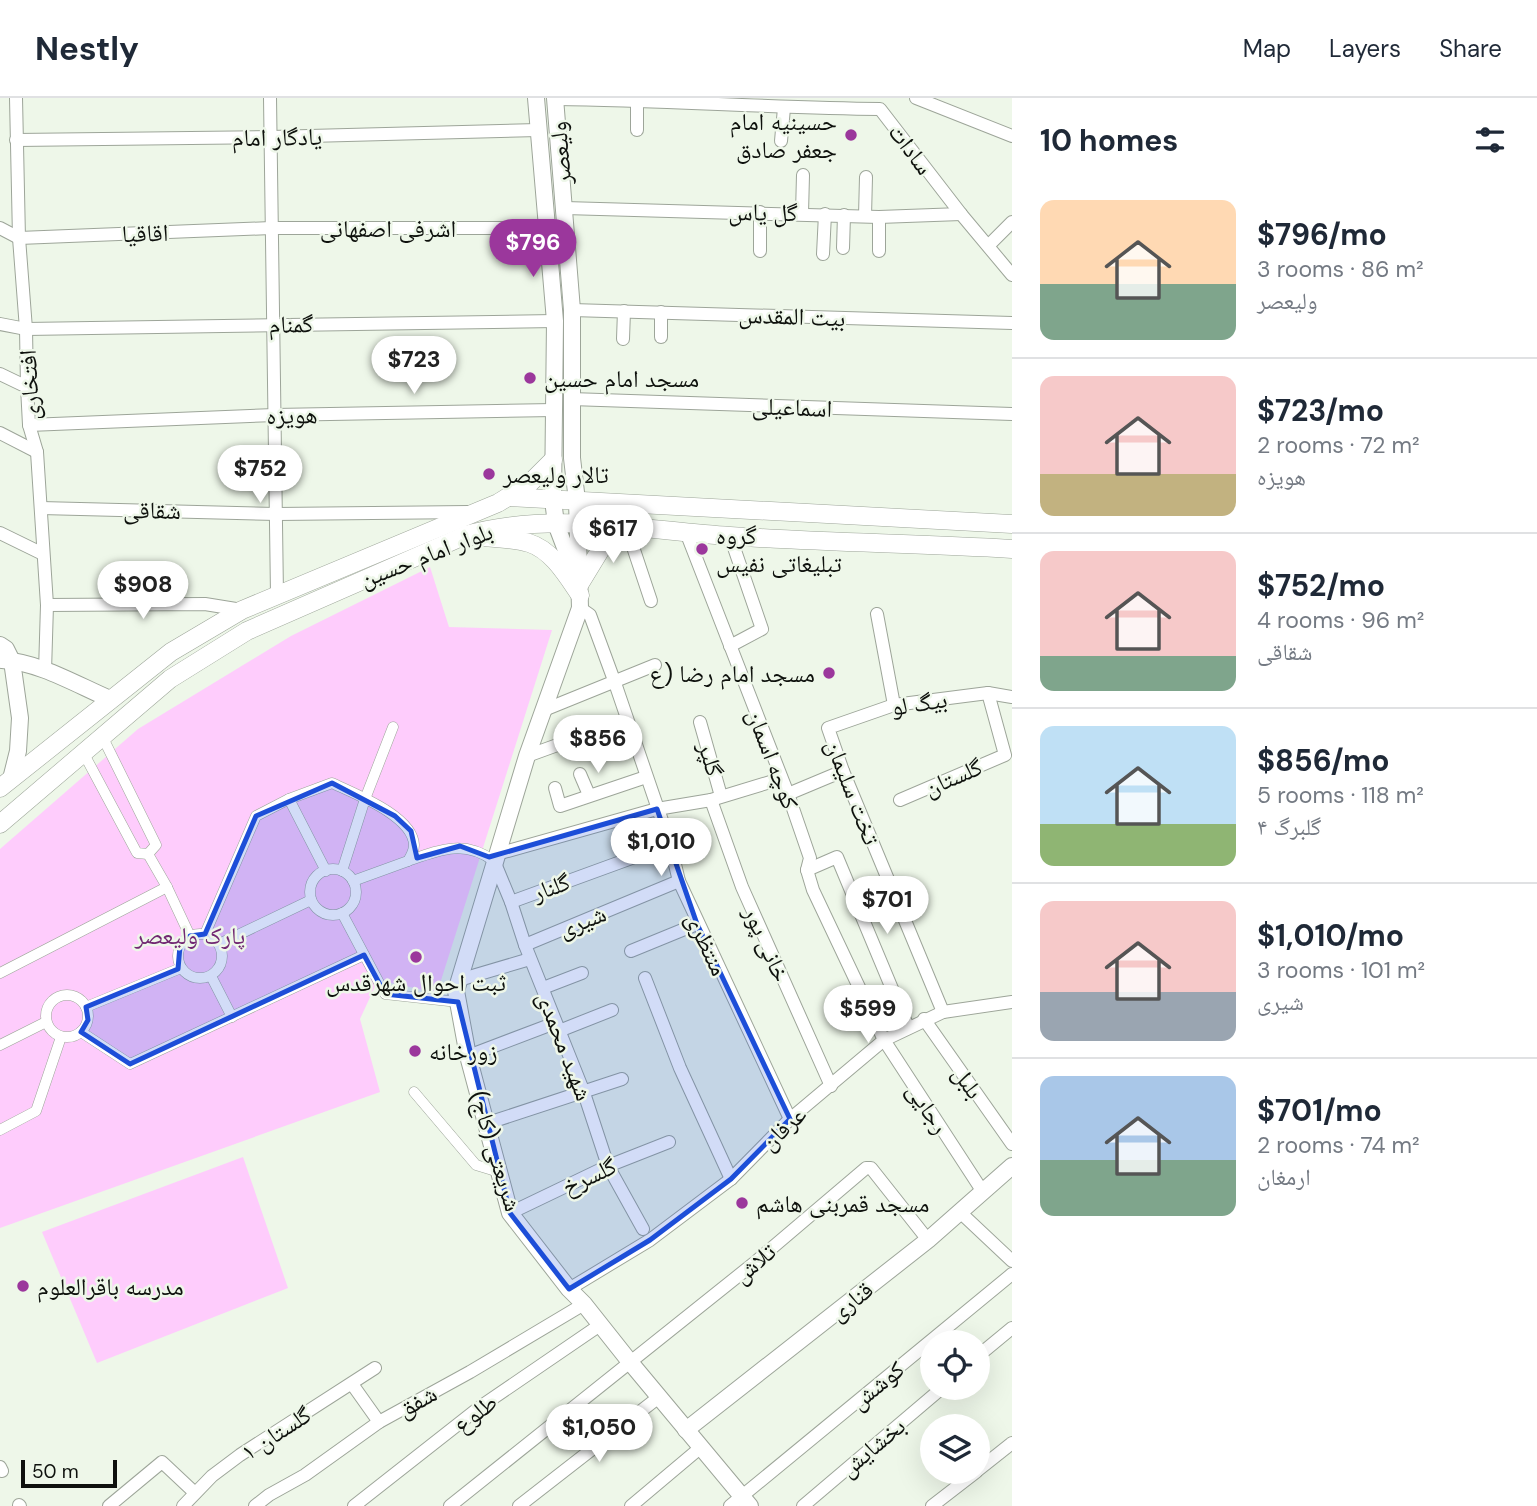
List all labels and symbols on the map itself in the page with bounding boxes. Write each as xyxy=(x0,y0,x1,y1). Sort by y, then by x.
place label: حسینیه امام جعفر صادق xyxy=(730,106,837,165)
street label: سادات xyxy=(882,117,940,181)
street label: ولیعصر xyxy=(542,120,578,187)
street label: یادگار امام xyxy=(232,121,322,154)
marker: حسینیه امام جعفر صادق xyxy=(843,127,859,143)
street label: گل یاس xyxy=(728,196,798,228)
street label: اشرفی اصفهانی xyxy=(320,213,456,244)
street label: اقاقیا xyxy=(121,217,169,249)
pin: $796 xyxy=(492,220,574,279)
street label: بیت المقدس xyxy=(738,299,846,333)
street label: گمنام xyxy=(268,308,314,341)
pin: $723 xyxy=(373,336,455,396)
street label: افتخاری xyxy=(12,349,46,421)
place label: مسجد امام حسین xyxy=(544,363,699,395)
marker: مسجد امام حسین xyxy=(522,370,538,386)
street label: اسماعیلی xyxy=(751,390,833,424)
street label: هویزه xyxy=(266,399,318,431)
pin: $752 xyxy=(219,446,301,505)
place label: تالار ولیعصر xyxy=(502,459,609,490)
marker: تالار ولیعصر xyxy=(481,466,497,482)
street label: شقاقی xyxy=(123,494,181,526)
pin: $617 xyxy=(572,505,654,565)
street label: بلوار امام حسین xyxy=(355,515,497,595)
place label: گروه تبلیغاتی نفیس xyxy=(716,520,842,579)
marker: گروه تبلیغاتی نفیس xyxy=(694,541,710,557)
pin: $908 xyxy=(102,561,184,621)
place label: مسجد امام رضا (ع xyxy=(650,658,815,690)
marker: مسجد امام رضا (ع xyxy=(821,665,837,681)
street label: بیگ لو xyxy=(889,683,949,723)
street label: کوچه اسمان xyxy=(740,704,806,814)
pin: $856 xyxy=(557,716,639,775)
street label: تخت سلیمان xyxy=(819,735,887,849)
street label: گلپر xyxy=(691,737,731,780)
street label: گلستان xyxy=(919,751,987,803)
pin: $1,010 xyxy=(604,818,718,878)
street label: گلنار xyxy=(527,866,574,908)
pin: $701 xyxy=(846,876,928,936)
street label: شیری xyxy=(553,897,611,945)
street label: خانی پور xyxy=(736,900,797,987)
street label: منتظری xyxy=(679,907,735,981)
park label: پارک ولیعصر xyxy=(134,920,245,951)
marker: ثبت احوال شهرقدس xyxy=(408,949,424,965)
place label: ثبت احوال شهرقدس xyxy=(326,967,506,998)
pin: $599 xyxy=(827,986,909,1045)
street label: شهید محمدی xyxy=(530,987,600,1105)
place label: زورخانه xyxy=(429,1036,498,1067)
marker: زورخانه xyxy=(407,1043,423,1059)
street label: بلبل xyxy=(946,1059,990,1105)
street label: رجایی xyxy=(900,1076,956,1140)
street label: شریعتی (کاج) xyxy=(463,1087,529,1215)
street label: عرفان xyxy=(753,1099,813,1157)
street label: گلسرخ xyxy=(557,1150,621,1202)
place label: مسجد قمربنی هاشم xyxy=(756,1188,930,1220)
marker: مسجد قمربنی هاشم xyxy=(734,1195,750,1211)
street label: تلاش xyxy=(726,1236,782,1290)
place label: مدرسه باقرالعلوم xyxy=(37,1271,184,1303)
street label: قناری xyxy=(823,1274,879,1328)
marker: مدرسه باقرالعلوم xyxy=(15,1278,31,1294)
street label: کوشش xyxy=(843,1354,911,1416)
street label: شفق xyxy=(392,1378,442,1424)
street label: طلوع xyxy=(447,1386,503,1440)
street label: گلستان ۱ xyxy=(235,1399,317,1467)
pin: $1,050 xyxy=(542,1404,656,1464)
street label: بخشایش xyxy=(832,1410,912,1484)
scale bar xyxy=(21,1457,117,1489)

